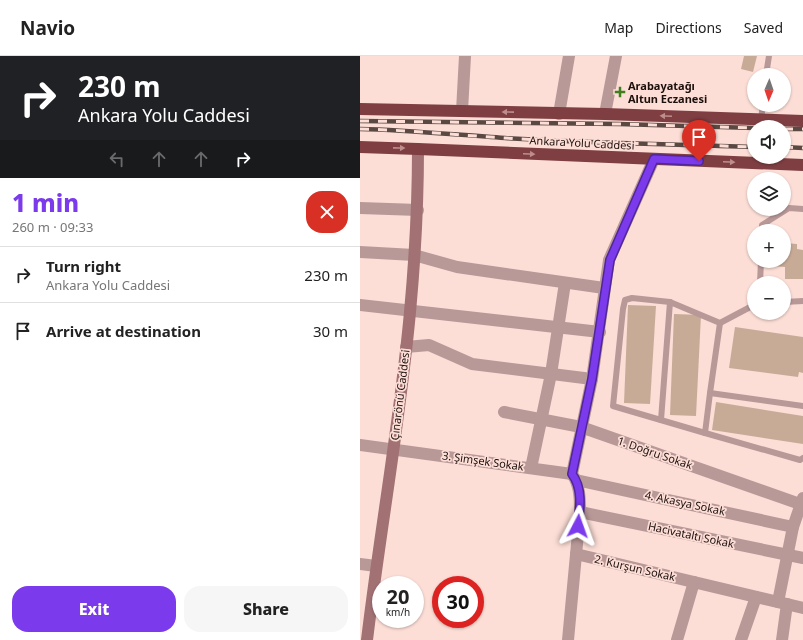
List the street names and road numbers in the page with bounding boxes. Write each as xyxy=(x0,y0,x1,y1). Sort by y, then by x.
street label: Ankara Yolu Caddesi xyxy=(529,132,635,153)
street label: Çınarönü Caddesi xyxy=(387,349,413,441)
street label: 1. Doğru Sokak xyxy=(616,433,695,472)
street label: 3. Şimşek Sokak xyxy=(441,447,525,474)
street label: 4. Akasya Sokak xyxy=(644,487,727,518)
street label: Hacivataltı Sokak xyxy=(647,518,736,551)
street label: 2. Kurşun Sokak xyxy=(593,551,677,584)

